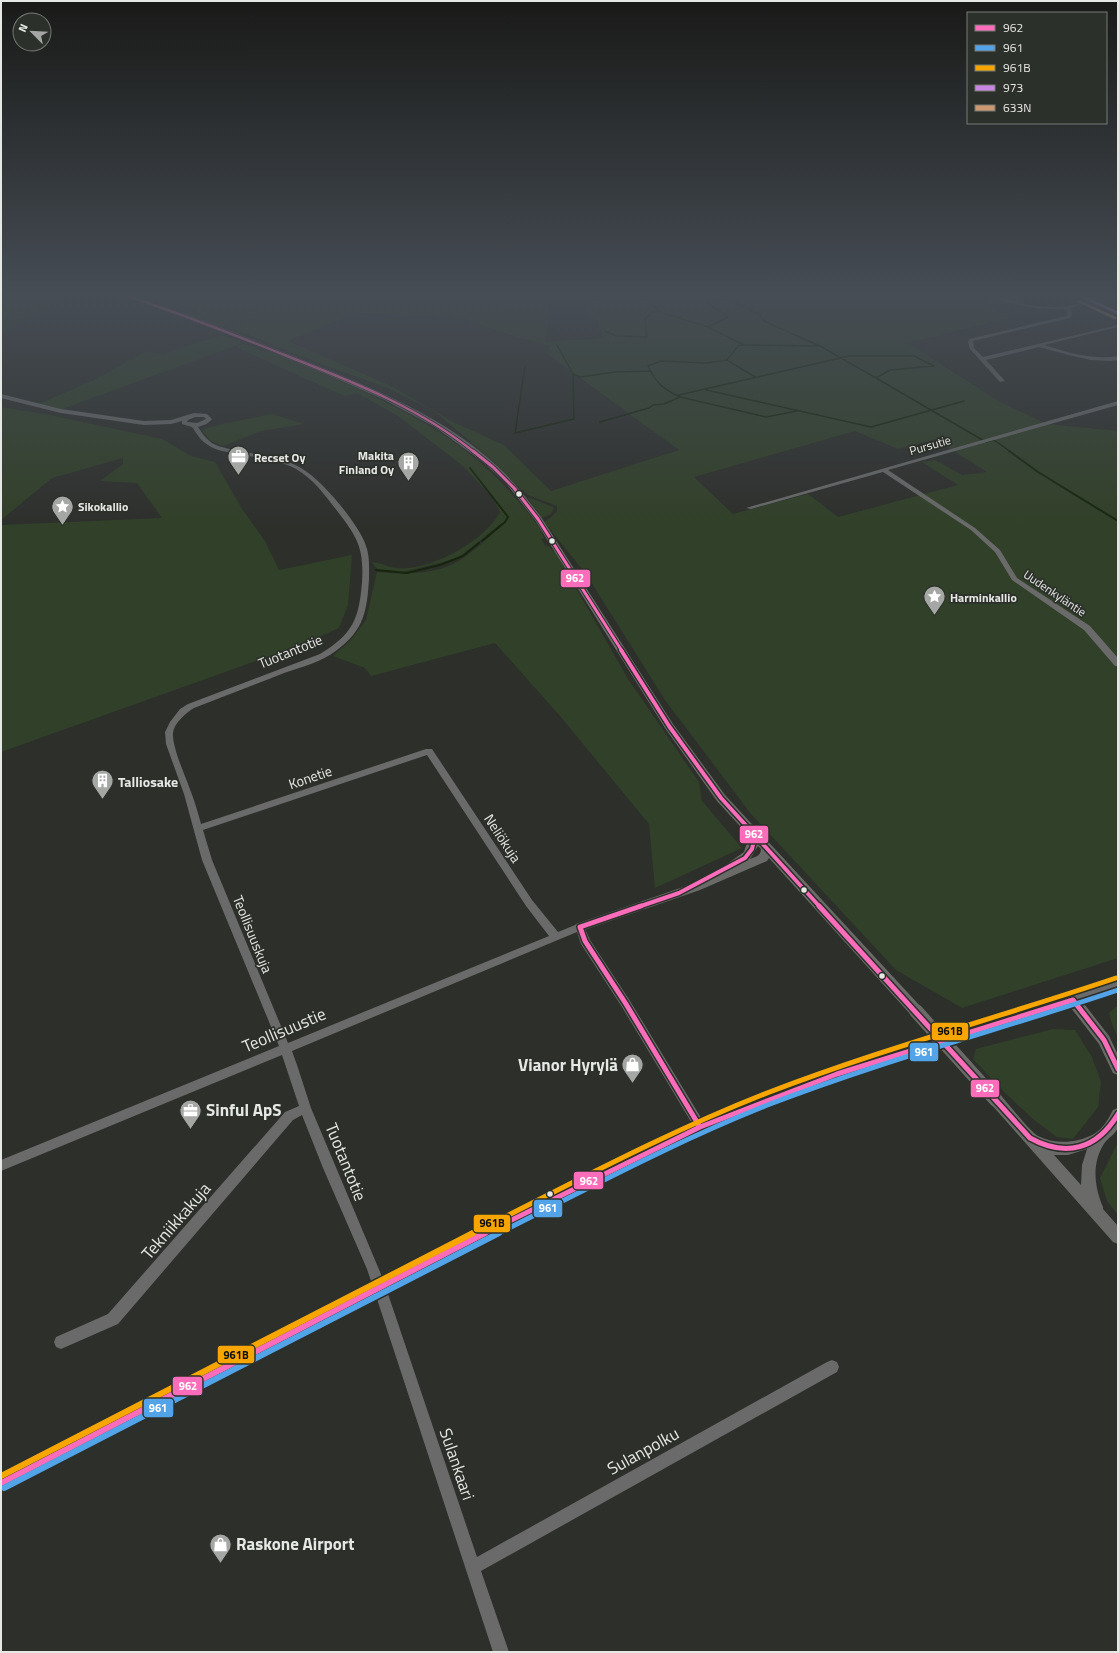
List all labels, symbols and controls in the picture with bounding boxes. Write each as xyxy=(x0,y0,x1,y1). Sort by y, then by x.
north arrow xyxy=(12,12,52,52)
legend xyxy=(967,12,1107,124)
text: 962 xyxy=(1003,18,1023,37)
text: N xyxy=(14,21,32,35)
text: 961 xyxy=(1003,38,1023,57)
text: 961B xyxy=(1003,58,1031,77)
text: 973 xyxy=(1003,78,1023,97)
text: 633N xyxy=(1003,98,1031,117)
street label: Pursutie xyxy=(907,430,953,460)
office icon: Recset Oy xyxy=(225,444,251,477)
place label: Makita Finland Oy xyxy=(339,446,394,479)
place label: Recset Oy xyxy=(254,448,305,467)
building icon: Makita Finland Oy xyxy=(396,449,422,482)
unlabelled marker xyxy=(514,489,524,499)
place icon: Sikokallio xyxy=(49,493,75,526)
place label: Sikokallio xyxy=(78,497,128,516)
unlabelled marker xyxy=(547,536,557,546)
street label: Uudenkyläntie xyxy=(1020,565,1090,621)
line badge: 962 xyxy=(560,569,591,588)
text: 962 xyxy=(566,570,584,586)
place icon: Harminkallio xyxy=(921,584,947,617)
place label: Harminkallio xyxy=(950,588,1017,607)
street label: Tuotantotie xyxy=(255,629,325,673)
street label: Konetie xyxy=(285,760,335,794)
building icon: Talliosake xyxy=(90,768,116,801)
place label: Talliosake xyxy=(118,771,178,792)
street label: Neliökuja xyxy=(479,809,527,867)
line badge: 962 xyxy=(739,825,769,844)
text: 962 xyxy=(745,826,763,842)
unlabelled marker xyxy=(799,885,809,895)
street label: Teollisuuskuja xyxy=(228,892,278,976)
unlabelled marker xyxy=(877,971,887,981)
street label: Teollisuustie xyxy=(238,1001,330,1059)
line badge: 961B xyxy=(931,1022,969,1041)
text: 961B xyxy=(937,1023,963,1039)
line badge: 961 xyxy=(909,1042,939,1062)
text: 961 xyxy=(915,1044,933,1060)
place label: Vianor Hyrylä xyxy=(518,1052,618,1078)
shop icon: Vianor Hyrylä xyxy=(620,1052,646,1085)
line badge: 962 xyxy=(970,1079,1000,1098)
text: 962 xyxy=(976,1080,994,1096)
office icon: Sinful ApS xyxy=(178,1097,204,1130)
place label: Sinful ApS xyxy=(206,1097,281,1123)
street label: Tuotantotie xyxy=(319,1119,373,1205)
line badge: 962 xyxy=(573,1171,604,1190)
text: 962 xyxy=(580,1173,598,1189)
street label: Tekniikkakuja xyxy=(135,1176,217,1265)
unlabelled marker xyxy=(545,1189,555,1199)
line badge: 961 xyxy=(533,1199,563,1218)
text: 961 xyxy=(539,1200,557,1216)
line badge: 961B xyxy=(473,1214,511,1233)
text: 961B xyxy=(479,1215,505,1231)
line badge: 961B xyxy=(217,1345,255,1364)
text: 961B xyxy=(223,1347,249,1363)
line badge: 962 xyxy=(172,1376,203,1396)
text: 962 xyxy=(179,1378,197,1394)
line badge: 961 xyxy=(143,1398,174,1418)
text: 961 xyxy=(149,1400,167,1416)
street label: Sulanpolku xyxy=(602,1421,684,1481)
street label: Sulankaari xyxy=(433,1425,481,1503)
shop icon: Raskone Airport xyxy=(208,1531,234,1564)
place label: Raskone Airport xyxy=(236,1531,354,1557)

